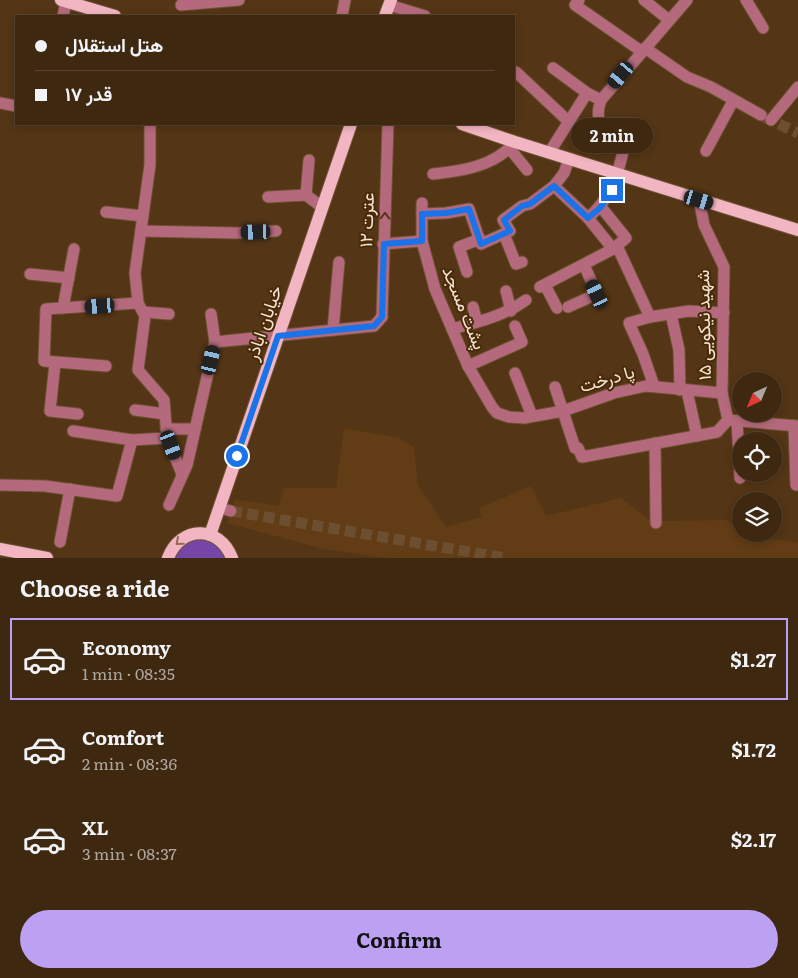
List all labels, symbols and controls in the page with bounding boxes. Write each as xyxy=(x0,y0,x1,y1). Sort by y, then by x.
text: هتل استقلال xyxy=(65,30,163,58)
car xyxy=(605,59,636,91)
text: قدر ۱۷ xyxy=(65,79,112,107)
callout: 2 min xyxy=(571,118,653,152)
text: 2 min xyxy=(590,123,634,147)
route end xyxy=(601,179,623,201)
car xyxy=(682,188,715,212)
street label: عترت ۱۲ xyxy=(351,192,380,248)
one-way arrow xyxy=(379,212,390,220)
car xyxy=(240,224,271,240)
street label: پشت مسجد xyxy=(436,262,494,353)
street label: شهید نیکویی ۱۵ xyxy=(688,269,717,381)
car xyxy=(583,277,610,311)
street label: خیابان اباذر xyxy=(237,281,288,365)
car xyxy=(84,297,115,315)
car xyxy=(200,344,221,376)
street label: پا درخت xyxy=(576,357,637,398)
north arrow xyxy=(732,372,782,422)
map controls xyxy=(732,372,782,542)
car xyxy=(158,428,183,462)
button: locate xyxy=(732,432,782,482)
route start xyxy=(226,445,248,467)
button: layers xyxy=(732,492,782,542)
one-way arrow xyxy=(176,537,185,546)
text: Choose a ride xyxy=(20,571,169,604)
text: Economy xyxy=(82,633,171,661)
icon: car xyxy=(22,637,67,682)
text: $1.27 xyxy=(730,645,776,673)
text: 1 min · 08:35 xyxy=(82,661,175,685)
text: Comfort xyxy=(82,723,164,751)
icon: car xyxy=(22,727,67,772)
text: $1.72 xyxy=(731,735,776,763)
text: 2 min · 08:36 xyxy=(82,751,177,775)
text: XL xyxy=(82,813,109,841)
icon: car xyxy=(22,817,67,862)
text: $2.17 xyxy=(731,825,776,853)
text: 3 min · 08:37 xyxy=(82,841,177,865)
button: Confirm xyxy=(20,910,778,968)

